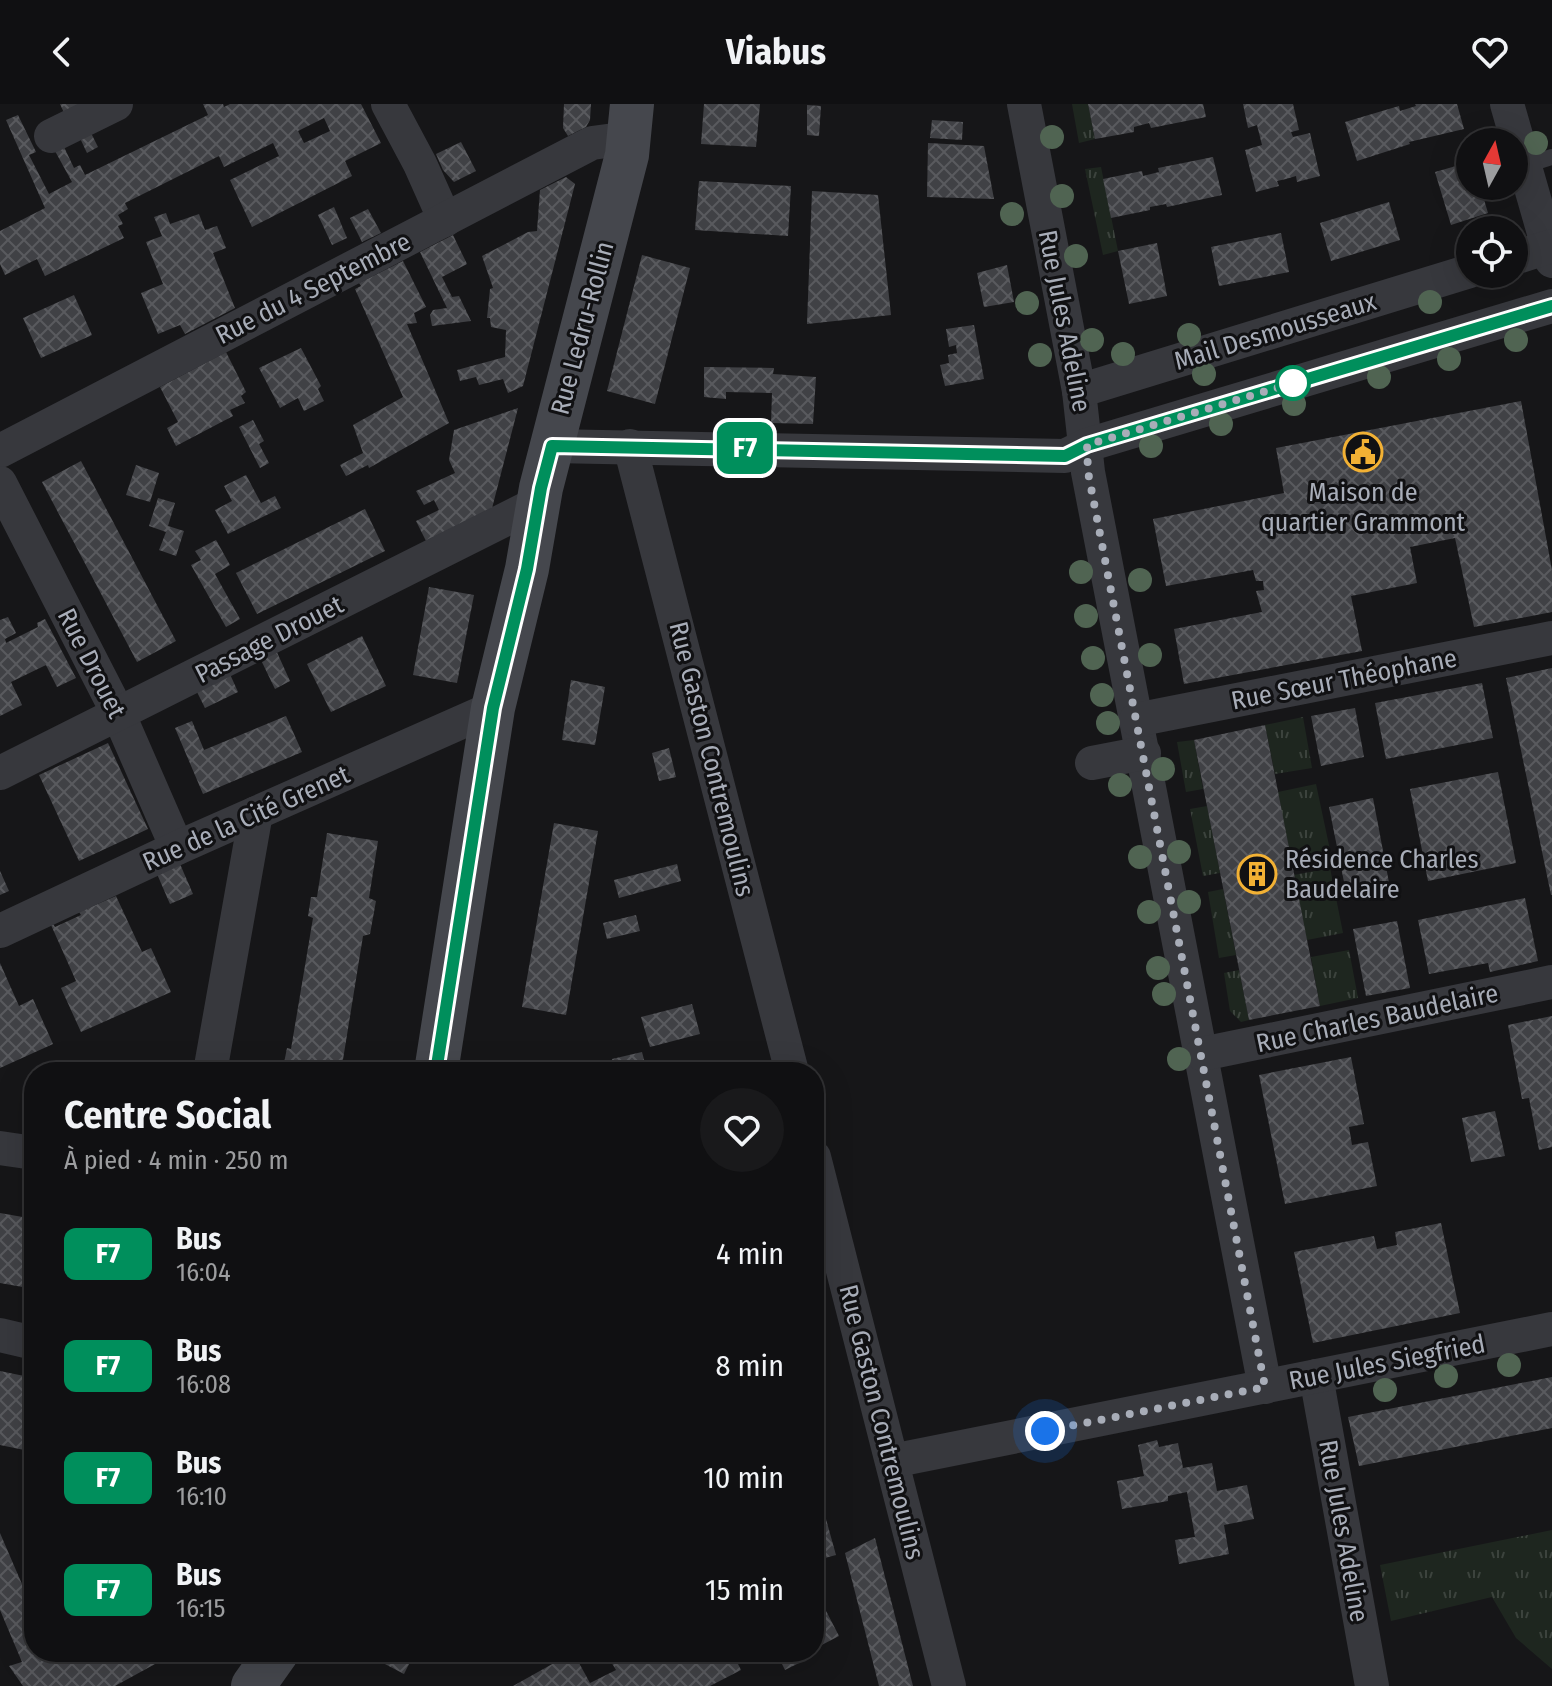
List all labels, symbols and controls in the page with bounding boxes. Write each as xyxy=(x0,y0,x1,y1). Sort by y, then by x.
icon: back xyxy=(40,30,84,74)
text: Viabus xyxy=(726,30,826,74)
icon: heart xyxy=(1468,30,1512,74)
north arrow xyxy=(1456,128,1528,200)
map controls xyxy=(1456,128,1528,288)
button: locate xyxy=(1456,216,1528,288)
street label: Rue du 4 Septembre xyxy=(211,226,416,351)
street label: Rue Jules Adeline xyxy=(1032,228,1097,415)
street label: Rue Ledru-Rollin xyxy=(544,238,621,418)
street label: Mail Desmousseaux xyxy=(1171,286,1380,377)
unlabelled marker xyxy=(1276,366,1310,400)
line badge: F7 xyxy=(709,422,781,474)
text: F7 xyxy=(733,431,757,464)
public building icon: Maison de quartier Grammont xyxy=(1342,431,1384,473)
place label: Maison de quartier Grammont xyxy=(1261,477,1466,538)
street label: Passage Drouet xyxy=(190,589,349,690)
street label: Rue Drouet xyxy=(51,603,133,724)
street label: Rue Gaston Contremoulins xyxy=(662,618,761,900)
street label: Rue Sœur Théophane xyxy=(1229,642,1459,717)
street label: Rue de la Cité Grenet xyxy=(138,759,355,878)
place label: Résidence Charles Baudelaire xyxy=(1285,844,1479,905)
building icon: Résidence Charles Baudelaire xyxy=(1236,853,1278,895)
street label: Rue Charles Baudelaire xyxy=(1253,978,1501,1059)
button: heart xyxy=(700,1088,784,1172)
text: Centre Social xyxy=(64,1092,271,1138)
text: À pied · 4 min · 250 m xyxy=(64,1145,288,1176)
text: Bus xyxy=(176,1221,221,1257)
text: 4 min xyxy=(716,1236,784,1272)
text: F7 xyxy=(96,1237,120,1270)
text: 16:04 xyxy=(176,1257,231,1288)
street label: Rue Gaston Contremoulins xyxy=(832,1281,931,1563)
street label: Rue Jules Siegfried xyxy=(1286,1328,1488,1397)
text: Bus xyxy=(176,1333,221,1369)
text: 8 min xyxy=(716,1348,784,1384)
text: F7 xyxy=(96,1349,120,1382)
text: 16:08 xyxy=(176,1369,231,1400)
your location xyxy=(1025,1411,1065,1451)
street label: Rue Jules Adeline xyxy=(1312,1437,1375,1625)
text: Bus xyxy=(176,1445,221,1481)
text: 10 min xyxy=(703,1460,784,1496)
text: F7 xyxy=(96,1461,120,1494)
text: 16:10 xyxy=(176,1481,227,1512)
text: Bus xyxy=(176,1557,221,1593)
text: 15 min xyxy=(705,1572,784,1608)
text: F7 xyxy=(96,1573,120,1606)
text: 16:15 xyxy=(176,1593,226,1624)

